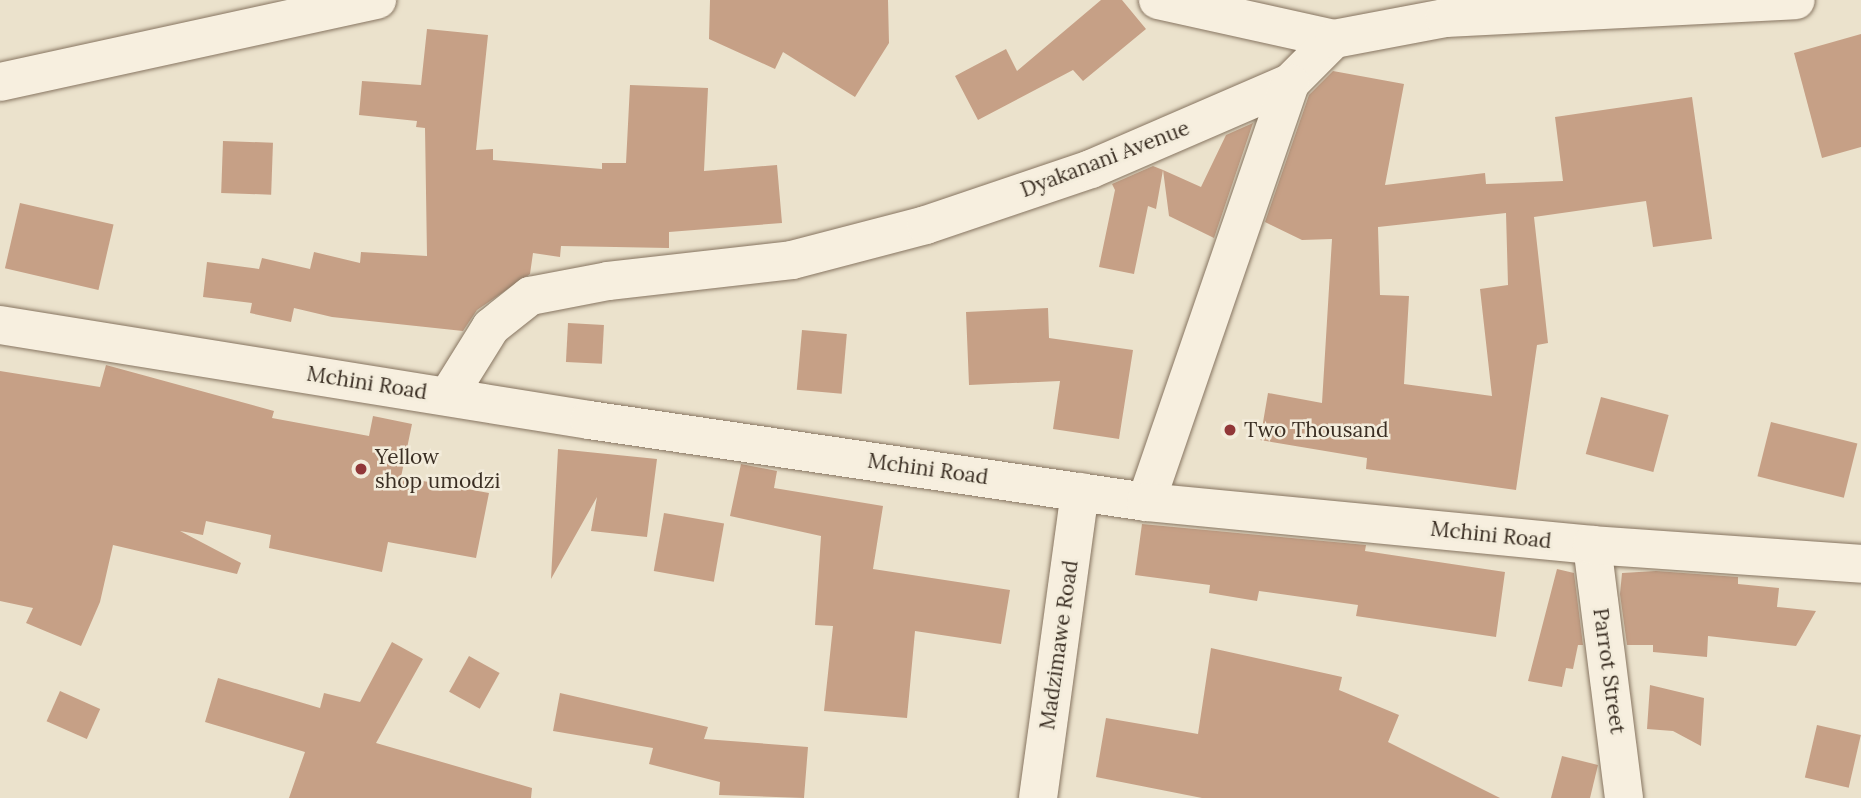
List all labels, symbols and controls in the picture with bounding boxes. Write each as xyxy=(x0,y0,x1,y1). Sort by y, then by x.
street label: Dyakanani Avenue xyxy=(1017,115,1193,203)
street label: Mchini Road xyxy=(305,361,429,405)
place label: Two Thousand xyxy=(1244,417,1389,443)
marker: Two Thousand xyxy=(1222,422,1238,438)
place label: Yellow shop umodzi xyxy=(375,444,500,494)
street label: Mchini Road xyxy=(866,448,990,490)
marker: Yellow shop umodzi xyxy=(353,461,369,477)
street label: Mchini Road xyxy=(1429,516,1553,554)
street label: Madzimawe Road xyxy=(1035,559,1083,731)
street label: Parrot Street xyxy=(1588,606,1630,736)

